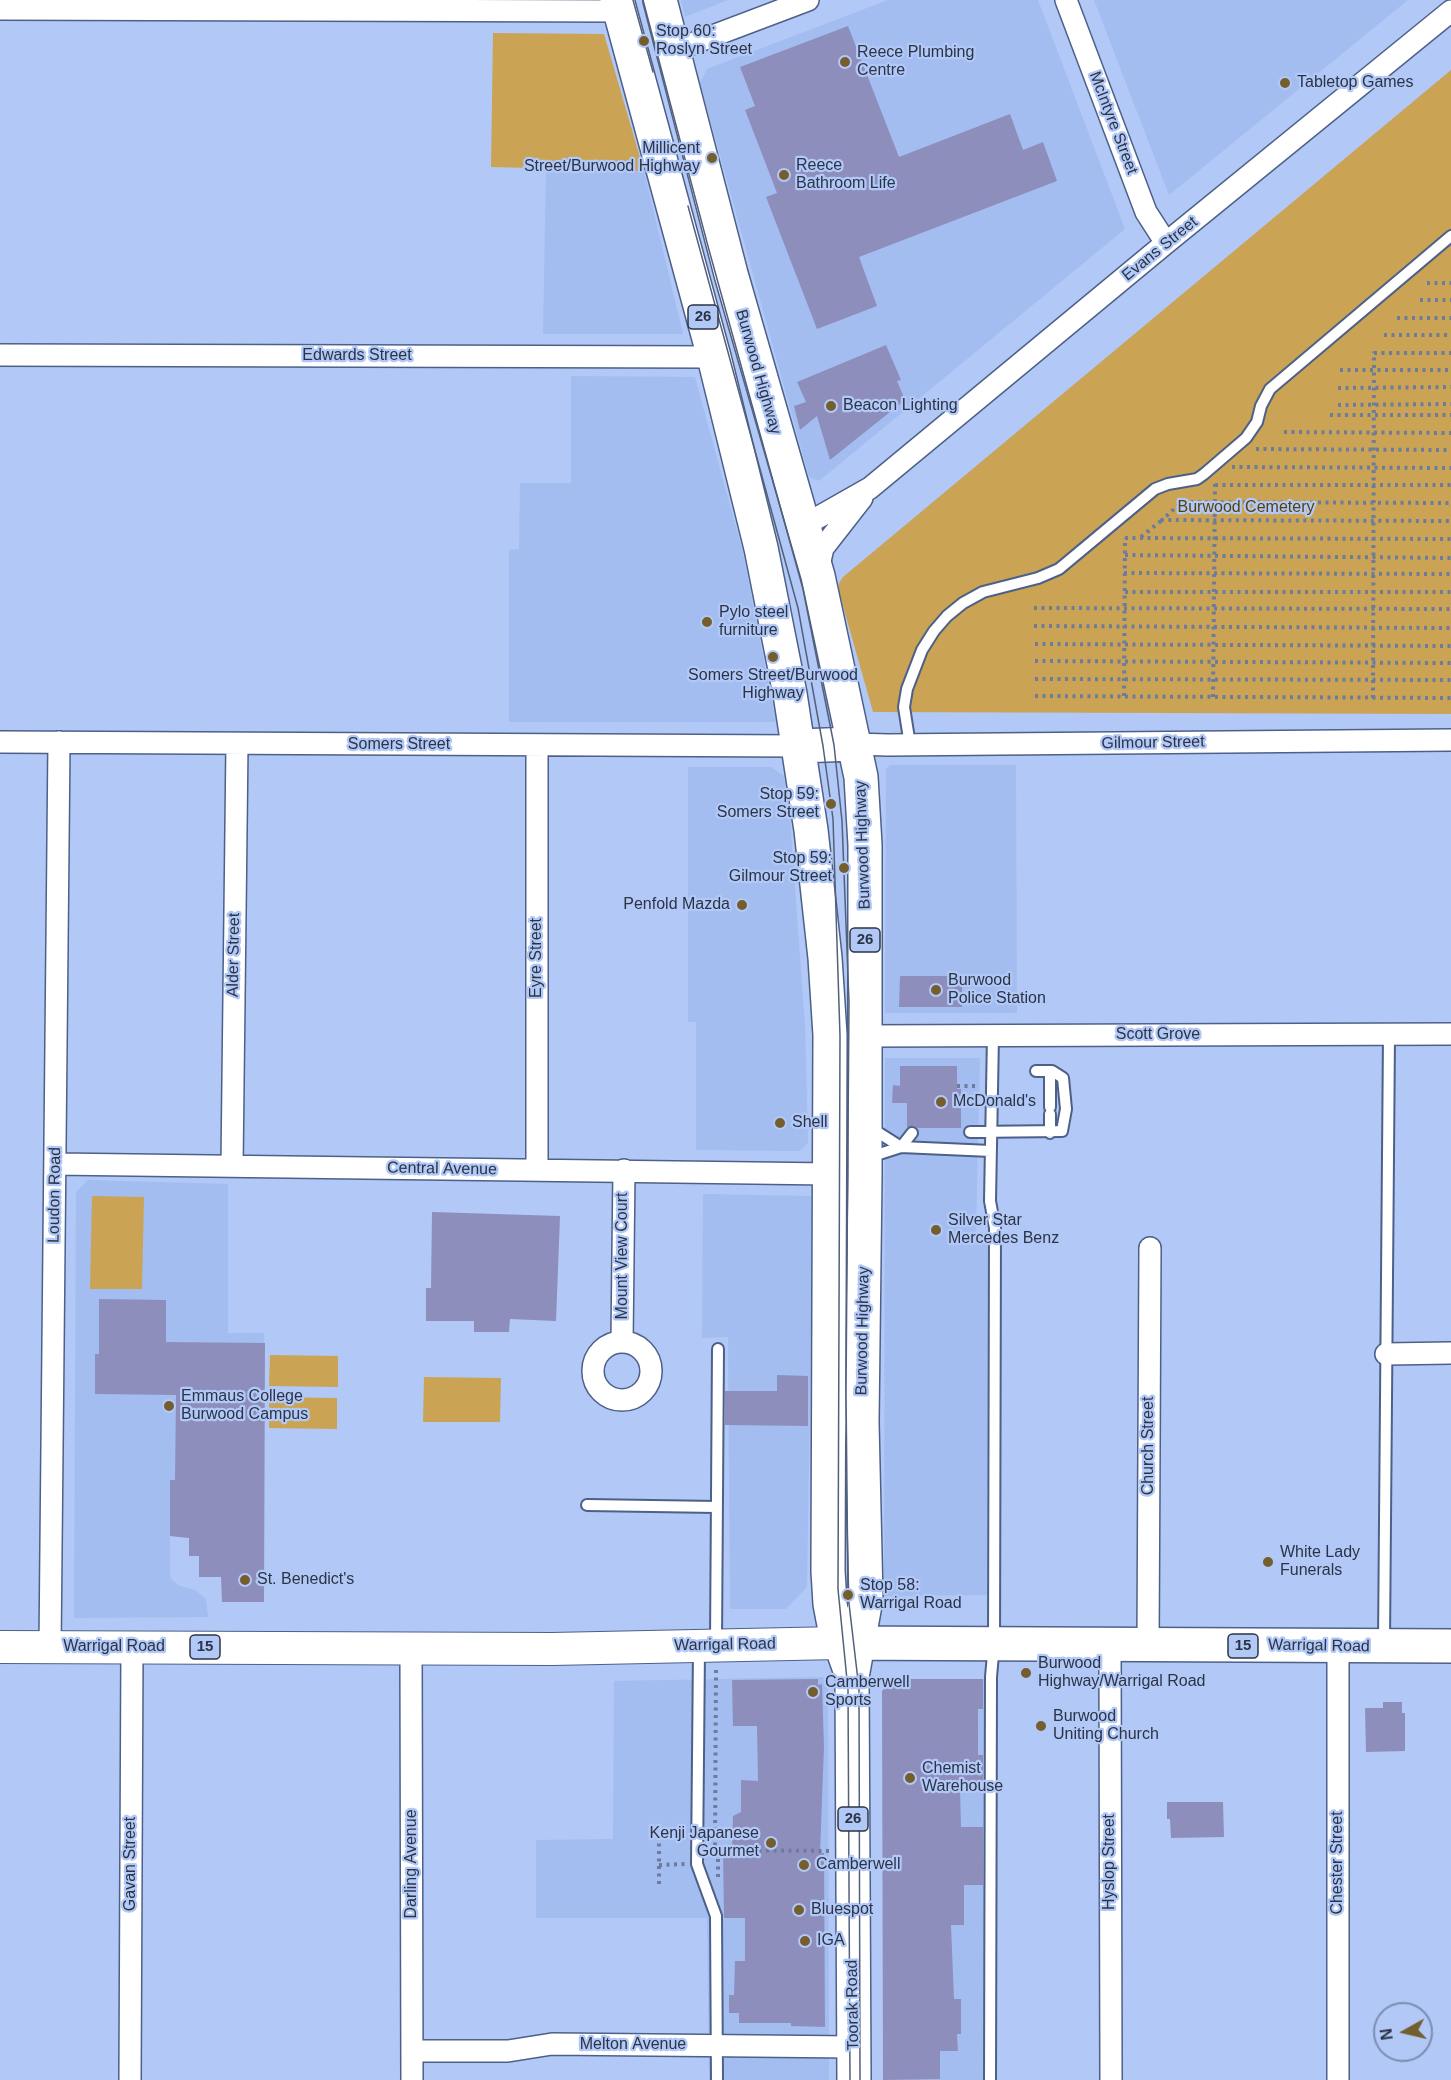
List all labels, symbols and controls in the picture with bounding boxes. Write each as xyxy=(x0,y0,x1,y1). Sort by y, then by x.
place label: Stop 60: Roslyn Street xyxy=(656,22,752,60)
marker: Stop 60: Roslyn Street xyxy=(637,34,651,48)
place label: Reece Plumbing Centre xyxy=(857,43,974,81)
marker: Reece Plumbing Centre xyxy=(838,55,852,69)
street label: McIntyre Street xyxy=(1085,69,1141,177)
place label: Tabletop Games xyxy=(1297,73,1414,93)
marker: Tabletop Games xyxy=(1278,76,1292,90)
place label: Millicent Street/Burwood Highway xyxy=(524,139,700,177)
marker: Millicent Street/Burwood Highway xyxy=(705,151,719,165)
place label: Reece Bathroom Life xyxy=(796,156,896,194)
marker: Reece Bathroom Life xyxy=(777,168,791,182)
street label: Evans Street xyxy=(1118,213,1202,285)
road number: 26 xyxy=(688,305,718,329)
street label: Burwood Highway xyxy=(731,307,785,437)
street label: Edwards Street xyxy=(302,346,412,366)
place label: Beacon Lighting xyxy=(843,396,958,416)
marker: Beacon Lighting xyxy=(824,399,838,413)
park label: Burwood Cemetery xyxy=(1178,498,1314,518)
place label: Pylo steel furniture xyxy=(719,603,788,641)
marker: Pylo steel furniture xyxy=(700,615,714,629)
marker: Somers Street/Burwood Highway xyxy=(766,650,780,664)
place label: Somers Street/Burwood Highway xyxy=(688,666,858,704)
street label: Gilmour Street xyxy=(1101,733,1205,753)
street label: Somers Street xyxy=(348,735,450,755)
street label: Burwood Highway xyxy=(851,780,875,910)
place label: Stop 59: Somers Street xyxy=(717,785,819,823)
marker: Stop 59: Somers Street xyxy=(824,797,838,811)
place label: Stop 59: Gilmour Street xyxy=(729,849,832,887)
marker: Stop 59: Gilmour Street xyxy=(837,861,851,875)
place label: Penfold Mazda xyxy=(623,895,730,915)
marker: Penfold Mazda xyxy=(735,898,749,912)
street label: Alder Street xyxy=(224,913,244,997)
street label: Eyre Street xyxy=(527,918,547,998)
road number: 26 xyxy=(850,928,880,952)
place label: Burwood Police Station xyxy=(948,971,1046,1009)
marker: Burwood Police Station xyxy=(929,983,943,997)
street label: Scott Grove xyxy=(1116,1025,1200,1045)
place label: McDonald's xyxy=(953,1092,1036,1112)
marker: McDonald's xyxy=(934,1095,948,1109)
place label: Shell xyxy=(792,1113,828,1133)
marker: Shell xyxy=(773,1116,787,1130)
street label: Loudon Road xyxy=(45,1147,65,1243)
street label: Central Avenue xyxy=(387,1158,497,1180)
street label: Mount View Court xyxy=(613,1193,633,1319)
place label: Silver Star Mercedes Benz xyxy=(948,1211,1059,1249)
marker: Silver Star Mercedes Benz xyxy=(929,1223,943,1237)
street label: Burwood Highway xyxy=(852,1266,874,1396)
place label: Emmaus College Burwood Campus xyxy=(181,1387,308,1425)
street label: Church Street xyxy=(1139,1397,1159,1495)
marker: Emmaus College Burwood Campus xyxy=(162,1399,176,1413)
place label: White Lady Funerals xyxy=(1280,1543,1360,1581)
marker: White Lady Funerals xyxy=(1261,1555,1275,1569)
place label: St. Benedict's xyxy=(257,1570,354,1590)
marker: St. Benedict's xyxy=(238,1573,252,1587)
place label: Stop 58: Warrigal Road xyxy=(860,1576,962,1614)
marker: Stop 58: Warrigal Road xyxy=(841,1588,855,1602)
road number: 15 xyxy=(1228,1634,1258,1658)
road number: 15 xyxy=(190,1635,220,1659)
street label: Warrigal Road xyxy=(674,1635,776,1655)
street label: Warrigal Road xyxy=(1268,1636,1370,1656)
street label: Warrigal Road xyxy=(63,1637,165,1657)
place label: Burwood Highway/Warrigal Road xyxy=(1038,1654,1205,1692)
marker: Burwood Highway/Warrigal Road xyxy=(1019,1666,1033,1680)
place label: Camberwell Sports xyxy=(825,1673,909,1711)
marker: Camberwell Sports xyxy=(806,1685,820,1699)
place label: Burwood Uniting Church xyxy=(1053,1707,1159,1745)
marker: Burwood Uniting Church xyxy=(1034,1719,1048,1733)
place label: Chemist Warehouse xyxy=(922,1759,1003,1797)
marker: Chemist Warehouse xyxy=(903,1771,917,1785)
road number: 26 xyxy=(838,1807,868,1831)
street label: Darling Avenue xyxy=(402,1809,422,1919)
street label: Chester Street xyxy=(1328,1811,1348,1915)
street label: Hyslop Street xyxy=(1100,1814,1120,1910)
street label: Gavan Street xyxy=(121,1817,141,1911)
place label: Kenji Japanese Gourmet xyxy=(650,1824,759,1862)
marker: Kenji Japanese Gourmet xyxy=(764,1836,778,1850)
place label: Camberwell xyxy=(816,1855,900,1875)
marker: Camberwell xyxy=(797,1858,811,1872)
place label: Bluespot xyxy=(811,1900,873,1920)
marker: Bluespot xyxy=(792,1903,806,1917)
place label: IGA xyxy=(817,1931,845,1951)
marker: IGA xyxy=(798,1934,812,1948)
street label: Toorak Road xyxy=(843,1959,863,2051)
north arrow xyxy=(1373,2002,1433,2062)
text: N xyxy=(1377,2027,1396,2041)
street label: Melton Avenue xyxy=(580,2035,686,2055)

